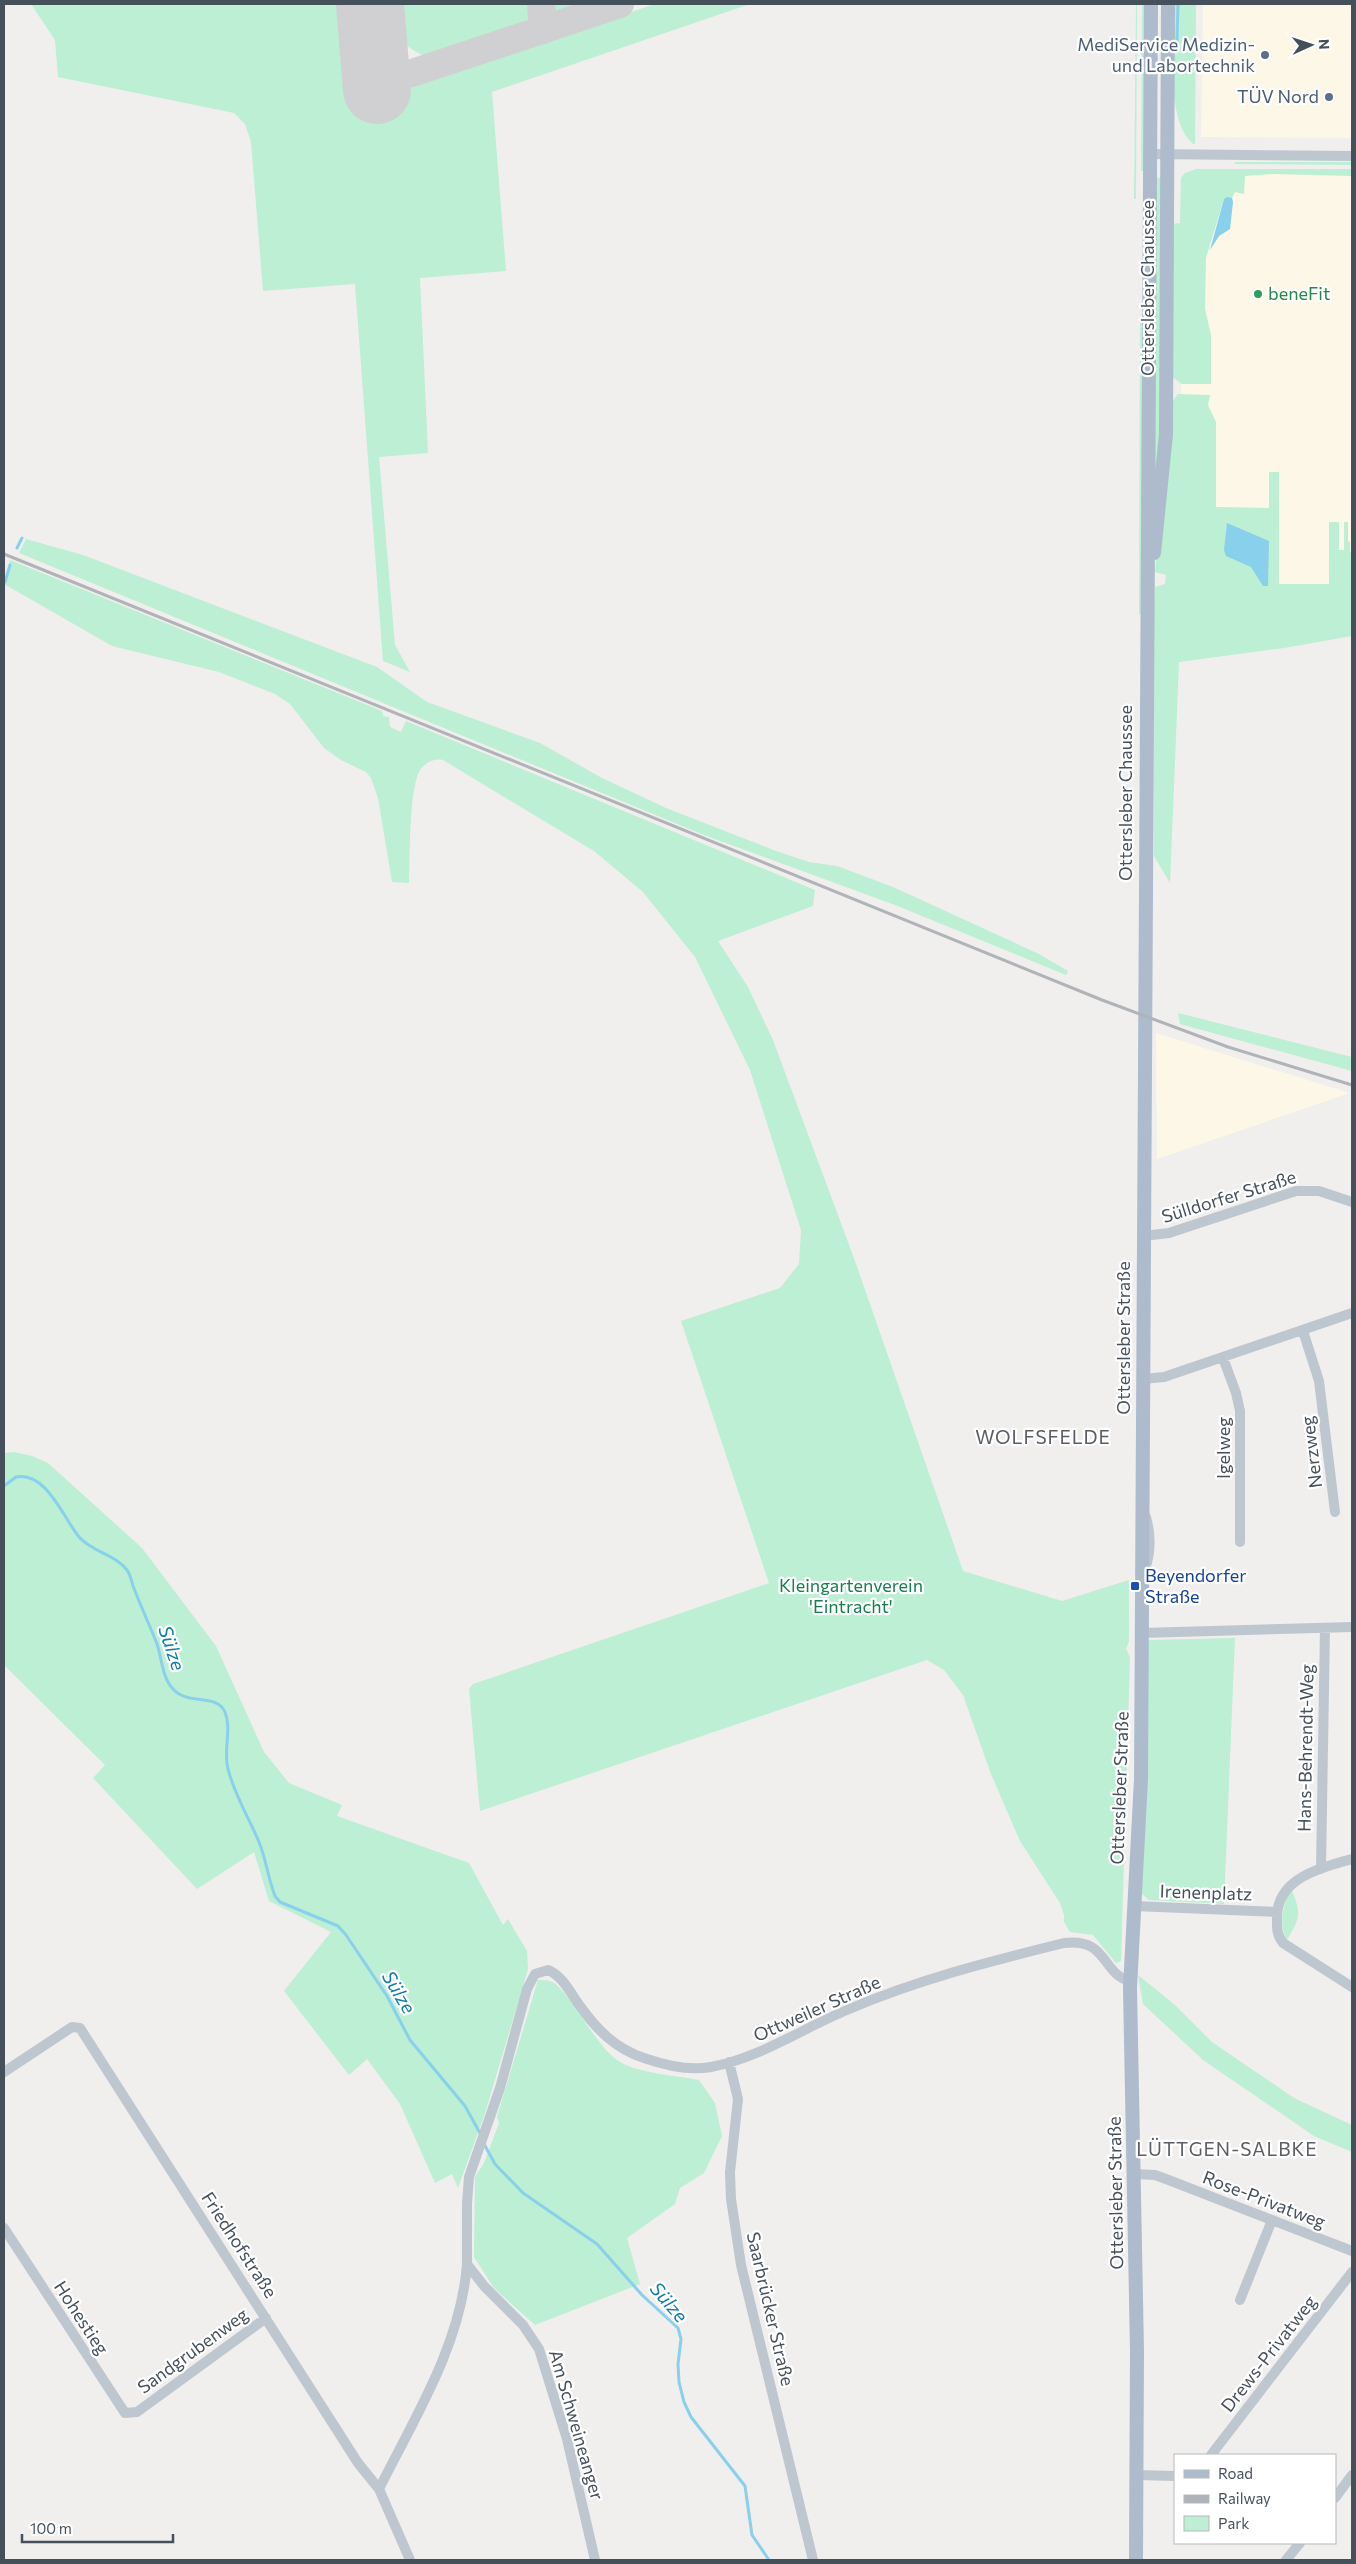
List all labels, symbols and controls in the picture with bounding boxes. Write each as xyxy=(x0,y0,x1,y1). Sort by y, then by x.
north arrow xyxy=(1286,20,1336,70)
place label: MediService Medizin- und Labortechnik xyxy=(1077,33,1255,76)
text: N xyxy=(1316,39,1333,50)
marker: MediService Medizin- und Labortechnik xyxy=(1259,49,1271,61)
place label: TÜV Nord xyxy=(1237,85,1319,107)
marker: TÜV Nord xyxy=(1323,91,1335,103)
street label: Ottersleber Chaussee xyxy=(1136,200,1158,376)
place label: beneFit xyxy=(1268,282,1330,304)
marker: beneFit xyxy=(1252,288,1264,300)
street label: Ottersleber Chaussee xyxy=(1114,705,1136,881)
street label: Sülldorfer Straße xyxy=(1159,1165,1299,1227)
street label: Ottersleber Straße xyxy=(1112,1261,1134,1415)
street label: Nerzweg xyxy=(1296,1415,1326,1489)
street label: Igelweg xyxy=(1212,1417,1234,1479)
district label: WOLFSFELDE xyxy=(975,1425,1111,1448)
place label: Beyendorfer Straße xyxy=(1145,1564,1246,1607)
park label: Kleingartenverein 'Eintracht' xyxy=(779,1574,923,1617)
marker: Beyendorfer Straße xyxy=(1129,1580,1141,1592)
water label: Sülze xyxy=(154,1622,191,1673)
street label: Hans-Behrendt-Weg xyxy=(1293,1664,1317,1832)
street label: Ottersleber Straße xyxy=(1105,1711,1133,1865)
street label: Irenenplatz xyxy=(1159,1879,1253,1905)
water label: Sülze xyxy=(378,1966,421,2017)
street label: Ottweiler Straße xyxy=(750,1970,884,2046)
street label: Ottersleber Straße xyxy=(1103,2116,1127,2270)
district label: LÜTTGEN-SALBKE xyxy=(1136,2137,1318,2160)
street label: Rose-Privatweg xyxy=(1200,2166,1329,2233)
street label: Friedhofstraße xyxy=(197,2187,282,2302)
street label: Saarbrücker Straße xyxy=(743,2230,799,2388)
street label: Hohestieg xyxy=(50,2276,114,2359)
water label: Sülze xyxy=(646,2277,693,2327)
street label: Drews-Privatweg xyxy=(1216,2291,1321,2416)
street label: Sandgrubenweg xyxy=(133,2303,252,2398)
street label: Am Schweineanger xyxy=(545,2347,609,2502)
legend xyxy=(1174,2454,1336,2544)
text: Road xyxy=(1218,2464,1253,2482)
text: Railway xyxy=(1218,2489,1271,2507)
scale bar xyxy=(22,2512,174,2544)
text: Park xyxy=(1218,2514,1249,2532)
text: 100 m xyxy=(30,2519,72,2537)

